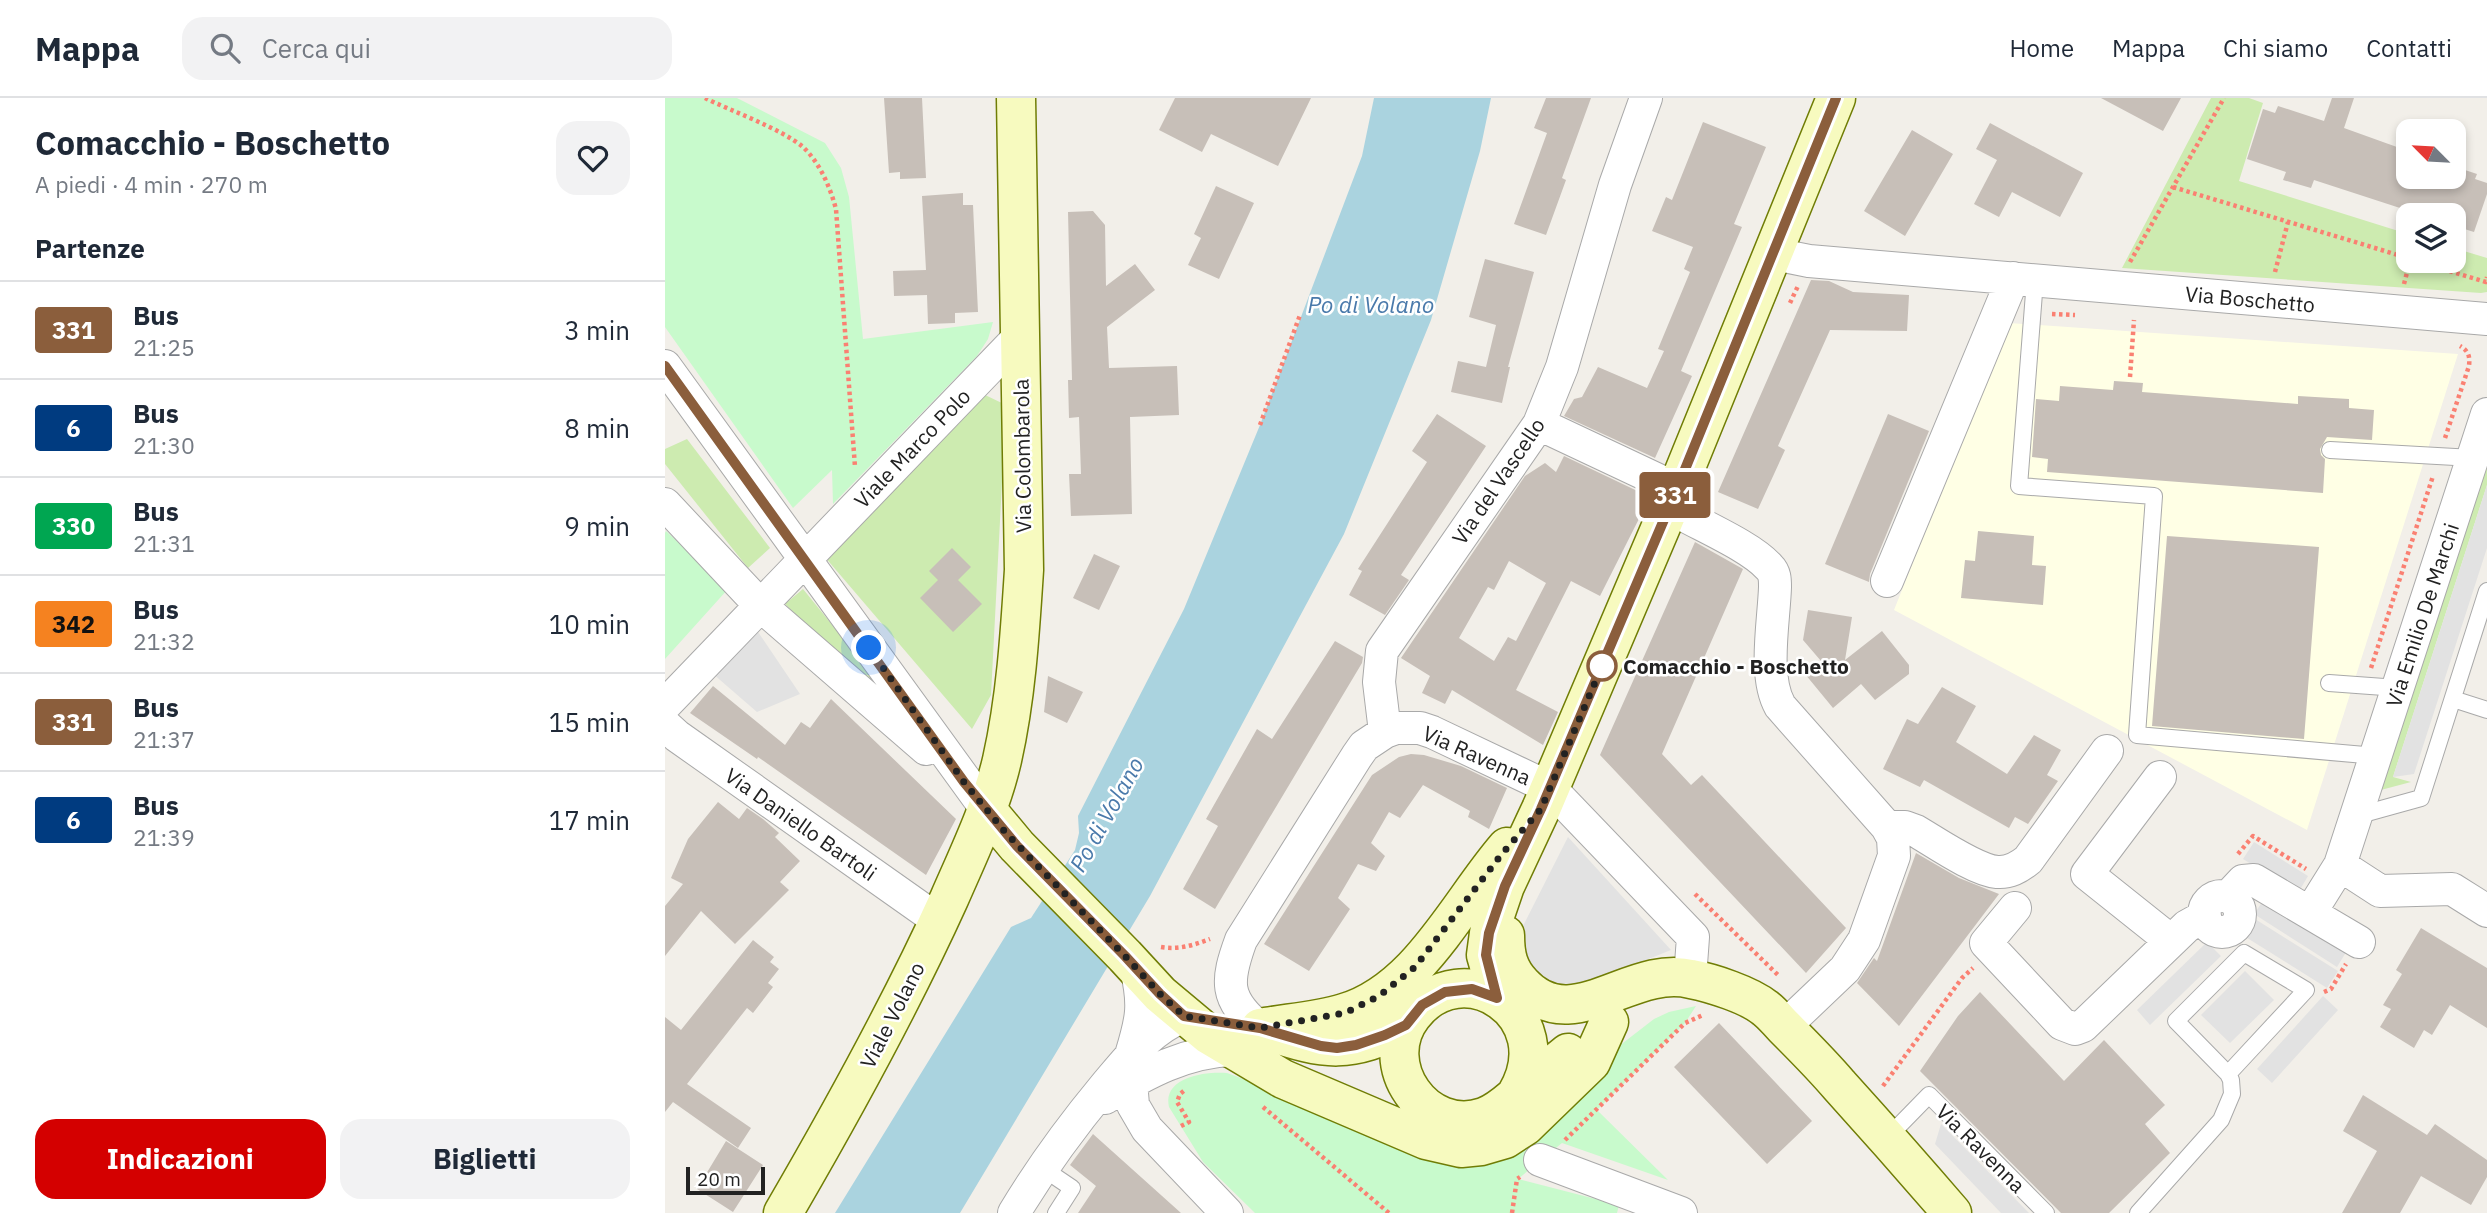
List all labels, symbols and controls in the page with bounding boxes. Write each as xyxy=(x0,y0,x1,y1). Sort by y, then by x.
search box xyxy=(182,17,672,80)
text: Mappa xyxy=(35,27,140,70)
icon: search xyxy=(206,29,244,67)
text: Cerca qui xyxy=(262,31,371,65)
text: Home xyxy=(2010,32,2074,64)
text: Mappa xyxy=(2112,32,2185,64)
text: Chi siamo xyxy=(2223,32,2328,64)
text: Contatti xyxy=(2366,32,2452,64)
north arrow xyxy=(2396,119,2466,189)
map controls xyxy=(2396,119,2466,273)
text: Comacchio - Boschetto xyxy=(35,121,390,164)
button: heart xyxy=(556,121,630,195)
text: A piedi · 4 min · 270 m xyxy=(35,169,268,199)
button: layers xyxy=(2396,203,2466,273)
text: Partenze xyxy=(35,231,145,265)
street label: Via Boschetto xyxy=(2184,279,2316,319)
water label: Po di Volano xyxy=(1308,289,1434,319)
text: Bus xyxy=(133,298,179,332)
text: 3 min xyxy=(564,313,630,347)
text: 331 xyxy=(52,314,95,346)
text: 21:25 xyxy=(133,332,195,362)
street label: Via Colombarola xyxy=(1007,379,1037,533)
street label: Viale Marco Polo xyxy=(848,382,976,514)
text: Bus xyxy=(133,396,179,430)
text: 8 min xyxy=(564,411,630,445)
text: 6 xyxy=(66,412,81,444)
street label: Via del Vascello xyxy=(1445,412,1551,550)
text: 21:30 xyxy=(133,430,195,460)
line badge: 331 xyxy=(1635,472,1715,518)
text: 331 xyxy=(1653,479,1697,511)
text: Bus xyxy=(133,494,179,528)
text: 9 min xyxy=(564,509,630,543)
text: 330 xyxy=(52,510,95,542)
street label: Via Emilio De Marchi xyxy=(2379,519,2465,711)
text: 21:31 xyxy=(133,528,195,558)
text: Bus xyxy=(133,592,179,626)
text: 10 min xyxy=(549,607,630,641)
text: 342 xyxy=(52,608,95,640)
text: 21:32 xyxy=(133,626,195,656)
your location xyxy=(851,630,886,665)
marker: Comacchio - Boschetto xyxy=(1587,651,1617,681)
place label: Comacchio - Boschetto xyxy=(1623,652,1849,680)
text: Bus xyxy=(133,690,179,724)
text: 15 min xyxy=(549,705,630,739)
text: 331 xyxy=(52,706,95,738)
street label: Via Ravenna xyxy=(1419,719,1535,791)
text: 21:37 xyxy=(133,724,195,754)
water label: Po di Volano xyxy=(1062,751,1150,877)
street label: Via Daniello Bartoli xyxy=(720,761,882,887)
text: Bus xyxy=(133,788,179,822)
text: 17 min xyxy=(549,803,630,837)
text: 6 xyxy=(66,804,81,836)
text: 21:39 xyxy=(133,822,195,852)
street label: Viale Volano xyxy=(853,957,931,1073)
street label: Via Ravenna xyxy=(1930,1097,2032,1199)
button: Indicazioni xyxy=(35,1119,326,1199)
button: Biglietti xyxy=(340,1119,630,1199)
scale bar xyxy=(686,1164,765,1196)
text: 20 m xyxy=(697,1167,741,1191)

